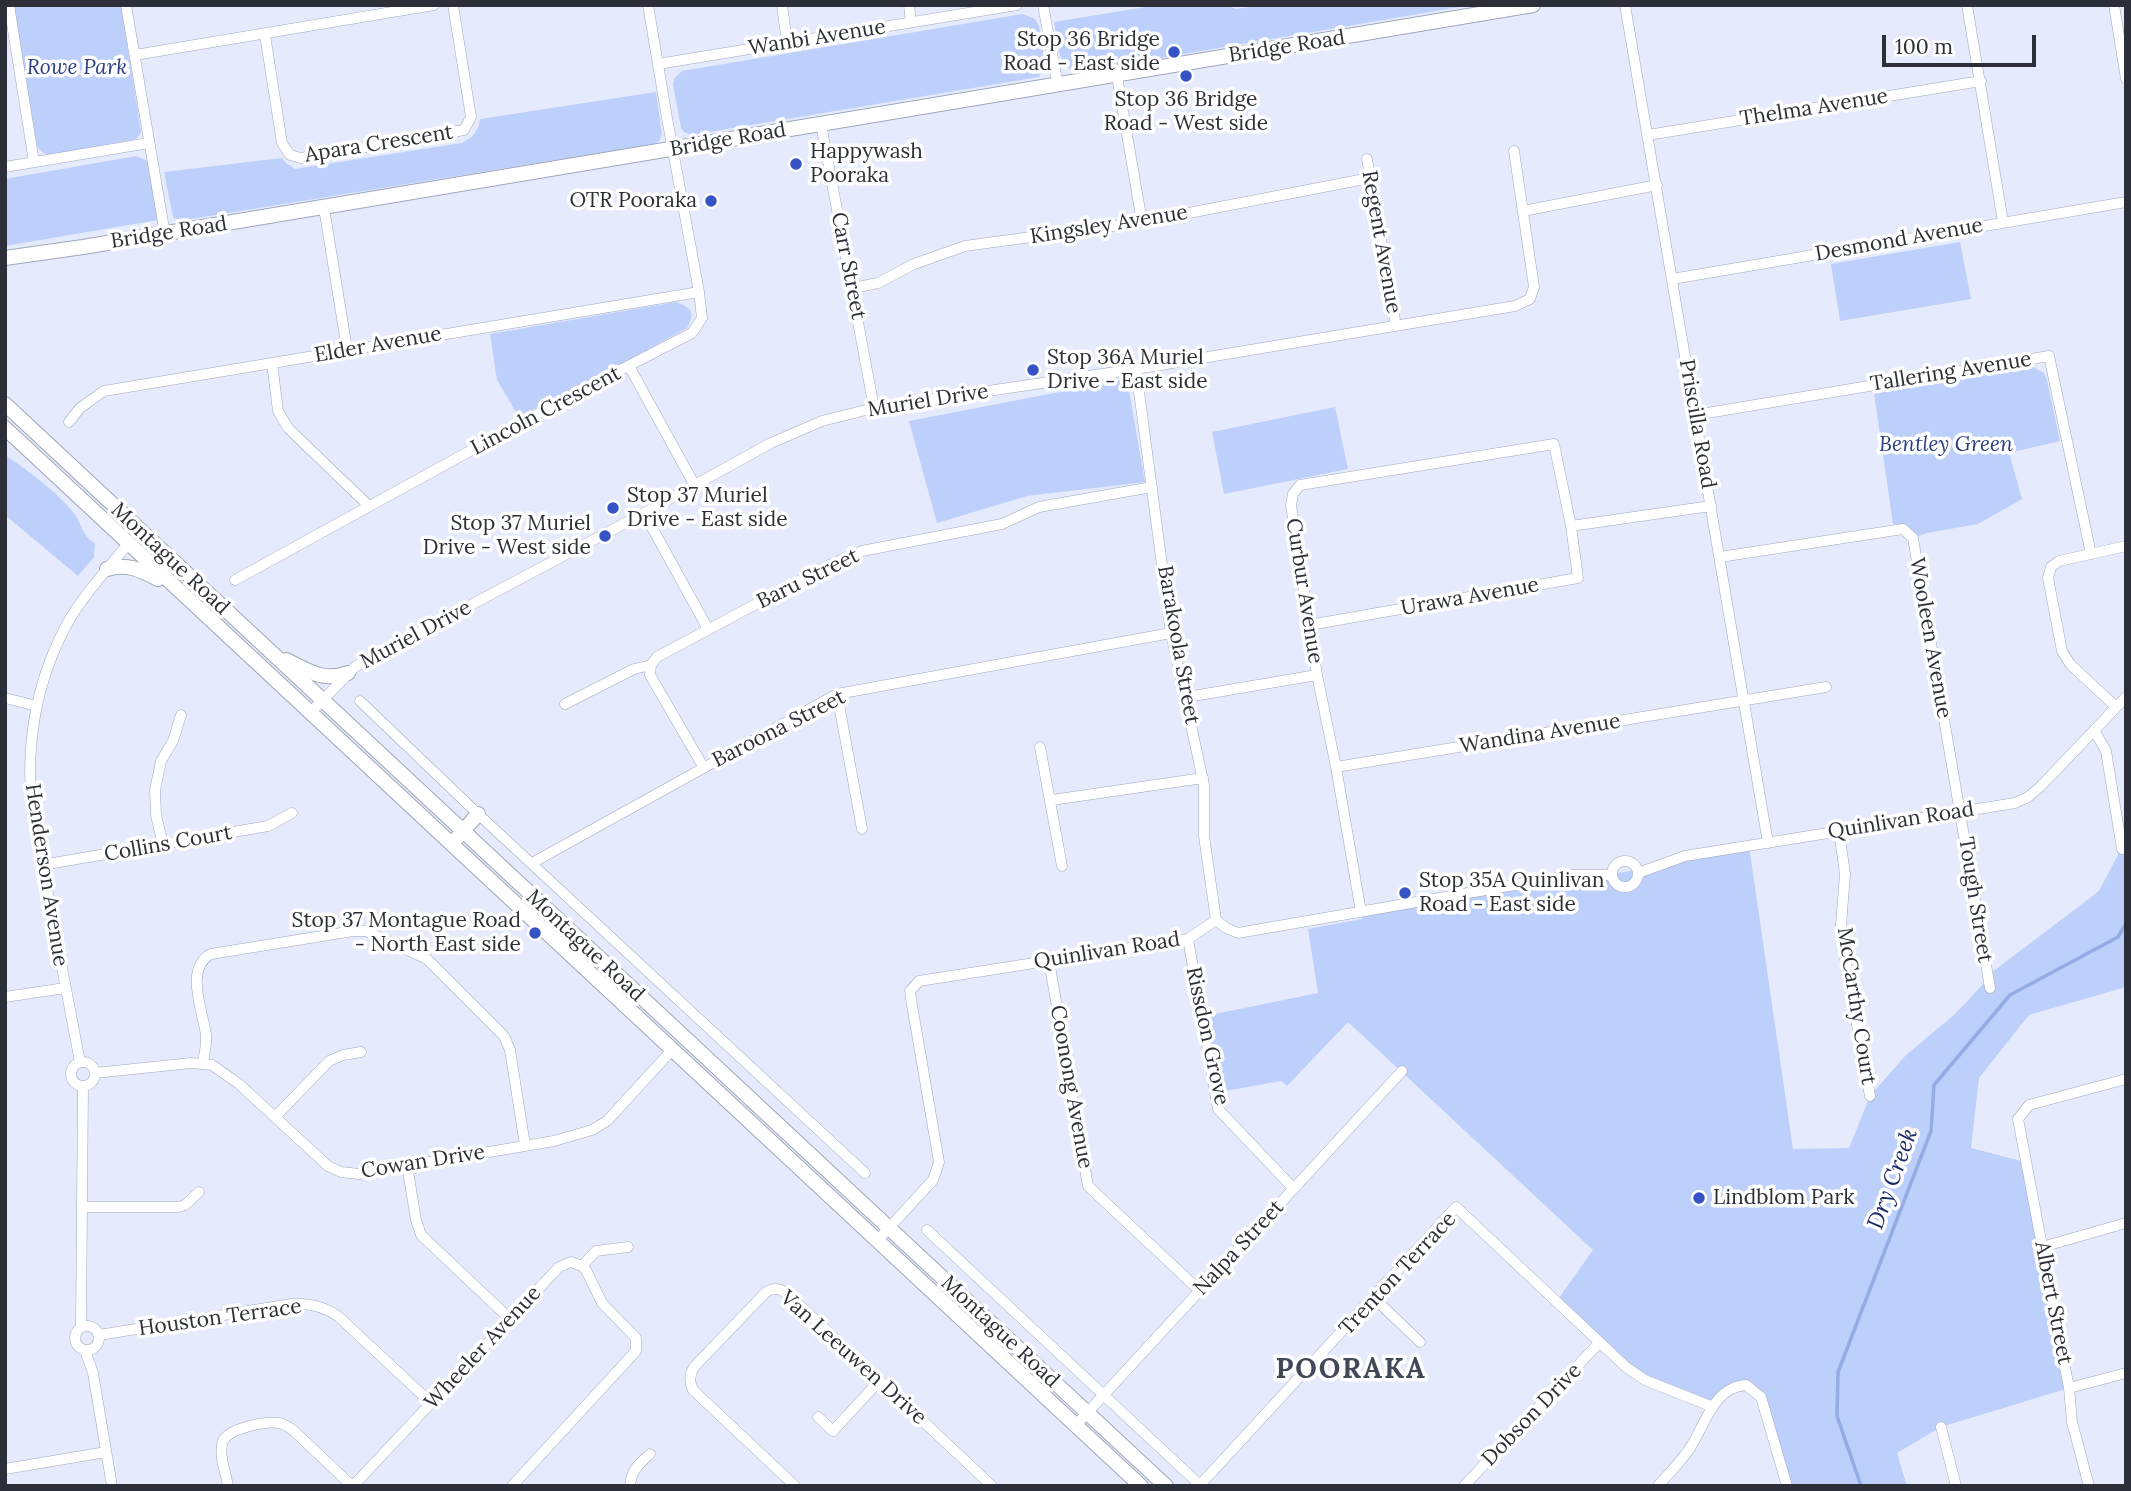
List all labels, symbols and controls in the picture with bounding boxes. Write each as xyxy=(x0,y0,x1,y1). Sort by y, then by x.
street label: Wanbi Avenue xyxy=(747,15,887,61)
scale bar xyxy=(1886,21,2040,65)
street label: Bridge Road xyxy=(1227,25,1347,69)
place label: Stop 36 Bridge Road - East side xyxy=(1003,27,1160,77)
text: 100 m xyxy=(1895,33,1953,60)
marker: Stop 36 Bridge Road - East side xyxy=(1166,44,1182,60)
park label: Rowe Park xyxy=(27,55,127,81)
marker: Stop 36 Bridge Road - West side xyxy=(1178,68,1194,84)
street label: Thelma Avenue xyxy=(1738,84,1890,132)
place label: Stop 36 Bridge Road - West side xyxy=(1104,87,1268,137)
street label: Bridge Road xyxy=(668,117,788,163)
street label: Apara Crescent xyxy=(303,120,455,168)
place label: Happywash Pooraka xyxy=(810,139,923,189)
marker: Happywash Pooraka xyxy=(788,156,804,172)
street label: Regent Avenue xyxy=(1356,169,1406,315)
place label: OTR Pooraka xyxy=(569,188,697,214)
marker: OTR Pooraka xyxy=(703,193,719,209)
street label: Kingsley Avenue xyxy=(1028,200,1190,250)
street label: Carr Street xyxy=(825,210,871,322)
street label: Bridge Road xyxy=(109,211,229,255)
street label: Desmond Avenue xyxy=(1813,213,1985,267)
street label: Elder Avenue xyxy=(312,321,444,369)
place label: Stop 36A Muriel Drive - East side xyxy=(1047,345,1208,395)
street label: Tallering Avenue xyxy=(1869,347,2033,397)
street label: Priscilla Road xyxy=(1673,357,1721,491)
street label: Lincoln Crescent xyxy=(467,361,625,461)
marker: Stop 36A Muriel Drive - East side xyxy=(1025,362,1041,378)
street label: Muriel Drive xyxy=(866,379,990,423)
park label: Bentley Green xyxy=(1879,432,2013,458)
place label: Stop 37 Muriel Drive - East side xyxy=(627,483,788,533)
street label: Montague Road xyxy=(106,498,234,620)
marker: Stop 37 Muriel Drive - East side xyxy=(605,500,621,516)
place label: Stop 37 Muriel Drive - West side xyxy=(423,511,591,561)
street label: Curbur Avenue xyxy=(1280,516,1328,666)
marker: Stop 37 Muriel Drive - West side xyxy=(597,528,613,544)
street label: Baru Street xyxy=(753,543,863,615)
street label: Wooleen Avenue xyxy=(1903,556,1957,720)
street label: Barakoola Street xyxy=(1152,564,1204,726)
street label: Urawa Avenue xyxy=(1399,572,1541,622)
street label: Muriel Drive xyxy=(356,595,476,675)
street label: Baroona Street xyxy=(708,685,850,773)
street label: Wandina Avenue xyxy=(1458,709,1622,759)
street label: Henderson Avenue xyxy=(19,782,73,968)
street label: Quinlivan Road xyxy=(1826,797,1976,845)
street label: Collins Court xyxy=(102,820,234,868)
street label: Tough Street xyxy=(1953,835,1997,965)
place label: Stop 35A Quinlivan Road - East side xyxy=(1419,868,1605,918)
street label: Montague Road xyxy=(521,885,649,1007)
marker: Stop 35A Quinlivan Road - East side xyxy=(1397,885,1413,901)
place label: Stop 37 Montague Road - North East side xyxy=(292,908,521,958)
marker: Stop 37 Montague Road - North East side xyxy=(527,925,543,941)
street label: McCarthy Court xyxy=(1831,926,1881,1086)
street label: Quinlivan Road xyxy=(1032,927,1182,975)
street label: Rissdon Grove xyxy=(1180,965,1234,1107)
street label: Coonong Avenue xyxy=(1044,1003,1098,1171)
water label: Dry Creek xyxy=(1862,1125,1924,1233)
street label: Cowan Drive xyxy=(359,1140,487,1184)
place label: Lindblom Park xyxy=(1713,1185,1855,1211)
marker: Lindblom Park xyxy=(1691,1190,1707,1206)
street label: Nalpa Street xyxy=(1189,1195,1289,1301)
street label: Trenton Terrace xyxy=(1334,1207,1462,1341)
street label: Albert Street xyxy=(2029,1239,2077,1367)
street label: Montague Road xyxy=(936,1271,1064,1393)
street label: Wheeler Avenue xyxy=(419,1281,547,1415)
street label: Van Leeuwen Drive xyxy=(775,1286,931,1430)
street label: Houston Terrace xyxy=(137,1294,303,1342)
district label: POORAKA xyxy=(1276,1353,1426,1387)
street label: Dobson Drive xyxy=(1477,1358,1587,1472)

